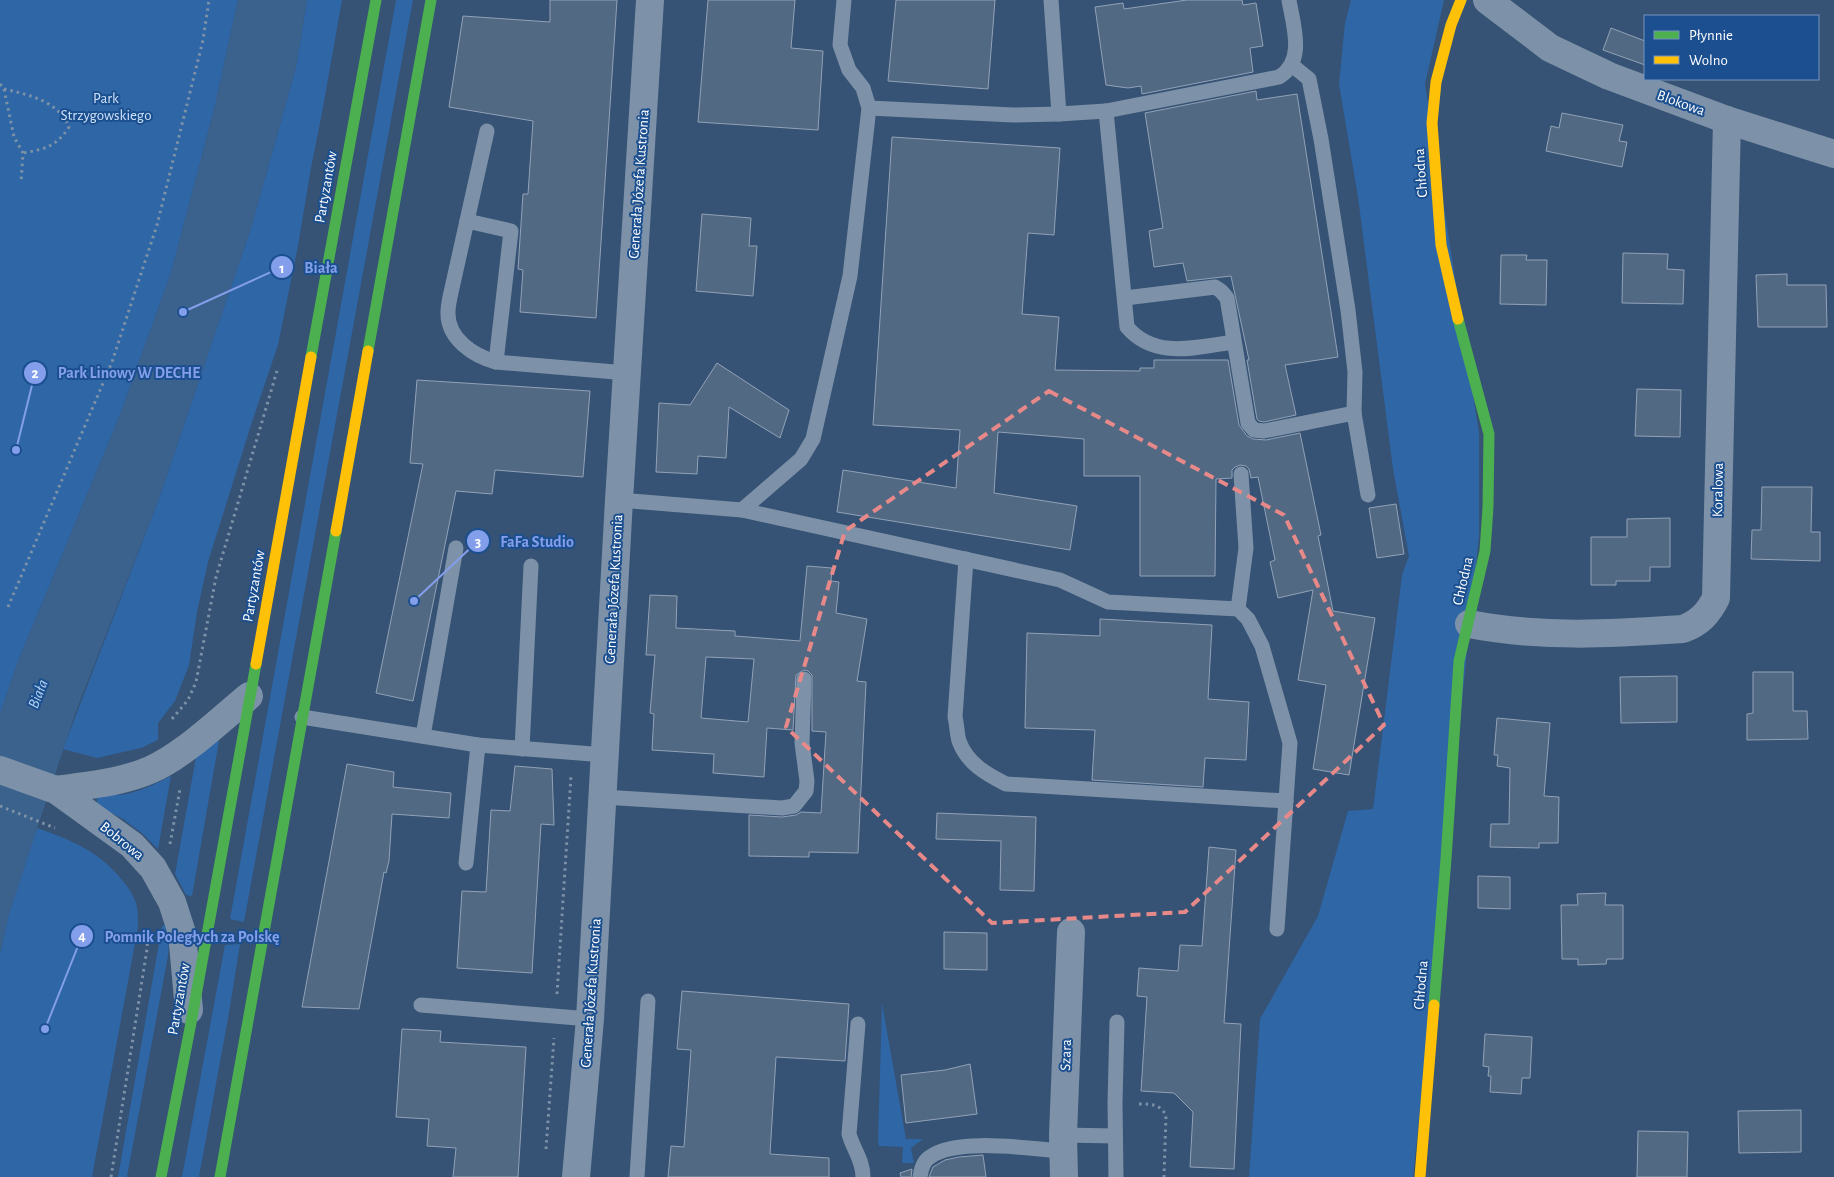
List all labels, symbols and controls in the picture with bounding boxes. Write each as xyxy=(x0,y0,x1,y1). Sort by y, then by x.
legend xyxy=(1644,15,1819,80)
text: Płynnie xyxy=(1689,28,1733,43)
text: Wolno xyxy=(1689,53,1728,68)
street label: Blokowa xyxy=(1655,87,1707,119)
park label: Park Strzygowskiego xyxy=(61,91,152,123)
street label: Generała Józefa Kustronia xyxy=(626,109,652,259)
street label: Chłodna xyxy=(1412,148,1430,198)
street label: Partyzantów xyxy=(312,150,340,224)
callout: Biała xyxy=(270,252,348,283)
text: Biała xyxy=(304,260,338,276)
text: 1 xyxy=(279,261,285,276)
callout: Park Linowy W DECHE xyxy=(23,357,210,388)
text: Park Linowy W DECHE xyxy=(58,365,200,382)
text: 2 xyxy=(31,366,39,381)
street label: Koralowa xyxy=(1710,463,1726,517)
street label: Generała Józefa Kustronia xyxy=(603,514,625,664)
callout: FaFa Studio xyxy=(465,526,584,557)
text: FaFa Studio xyxy=(500,534,574,550)
text: 3 xyxy=(475,535,481,550)
street label: Partyzantów xyxy=(240,549,268,623)
street label: Chłodna xyxy=(1450,555,1476,607)
water label: Biała xyxy=(25,677,51,711)
street label: Bobrowa xyxy=(97,819,147,863)
street label: Generała Józefa Kustronia xyxy=(578,918,604,1068)
callout: Pomnik Poległych za Polskę xyxy=(70,921,290,952)
text: 4 xyxy=(78,929,86,944)
text: Pomnik Poległych za Polskę xyxy=(104,929,280,946)
street label: Chłodna xyxy=(1411,960,1431,1010)
street label: Partyzantów xyxy=(165,962,193,1036)
street label: Szara xyxy=(1058,1039,1074,1071)

